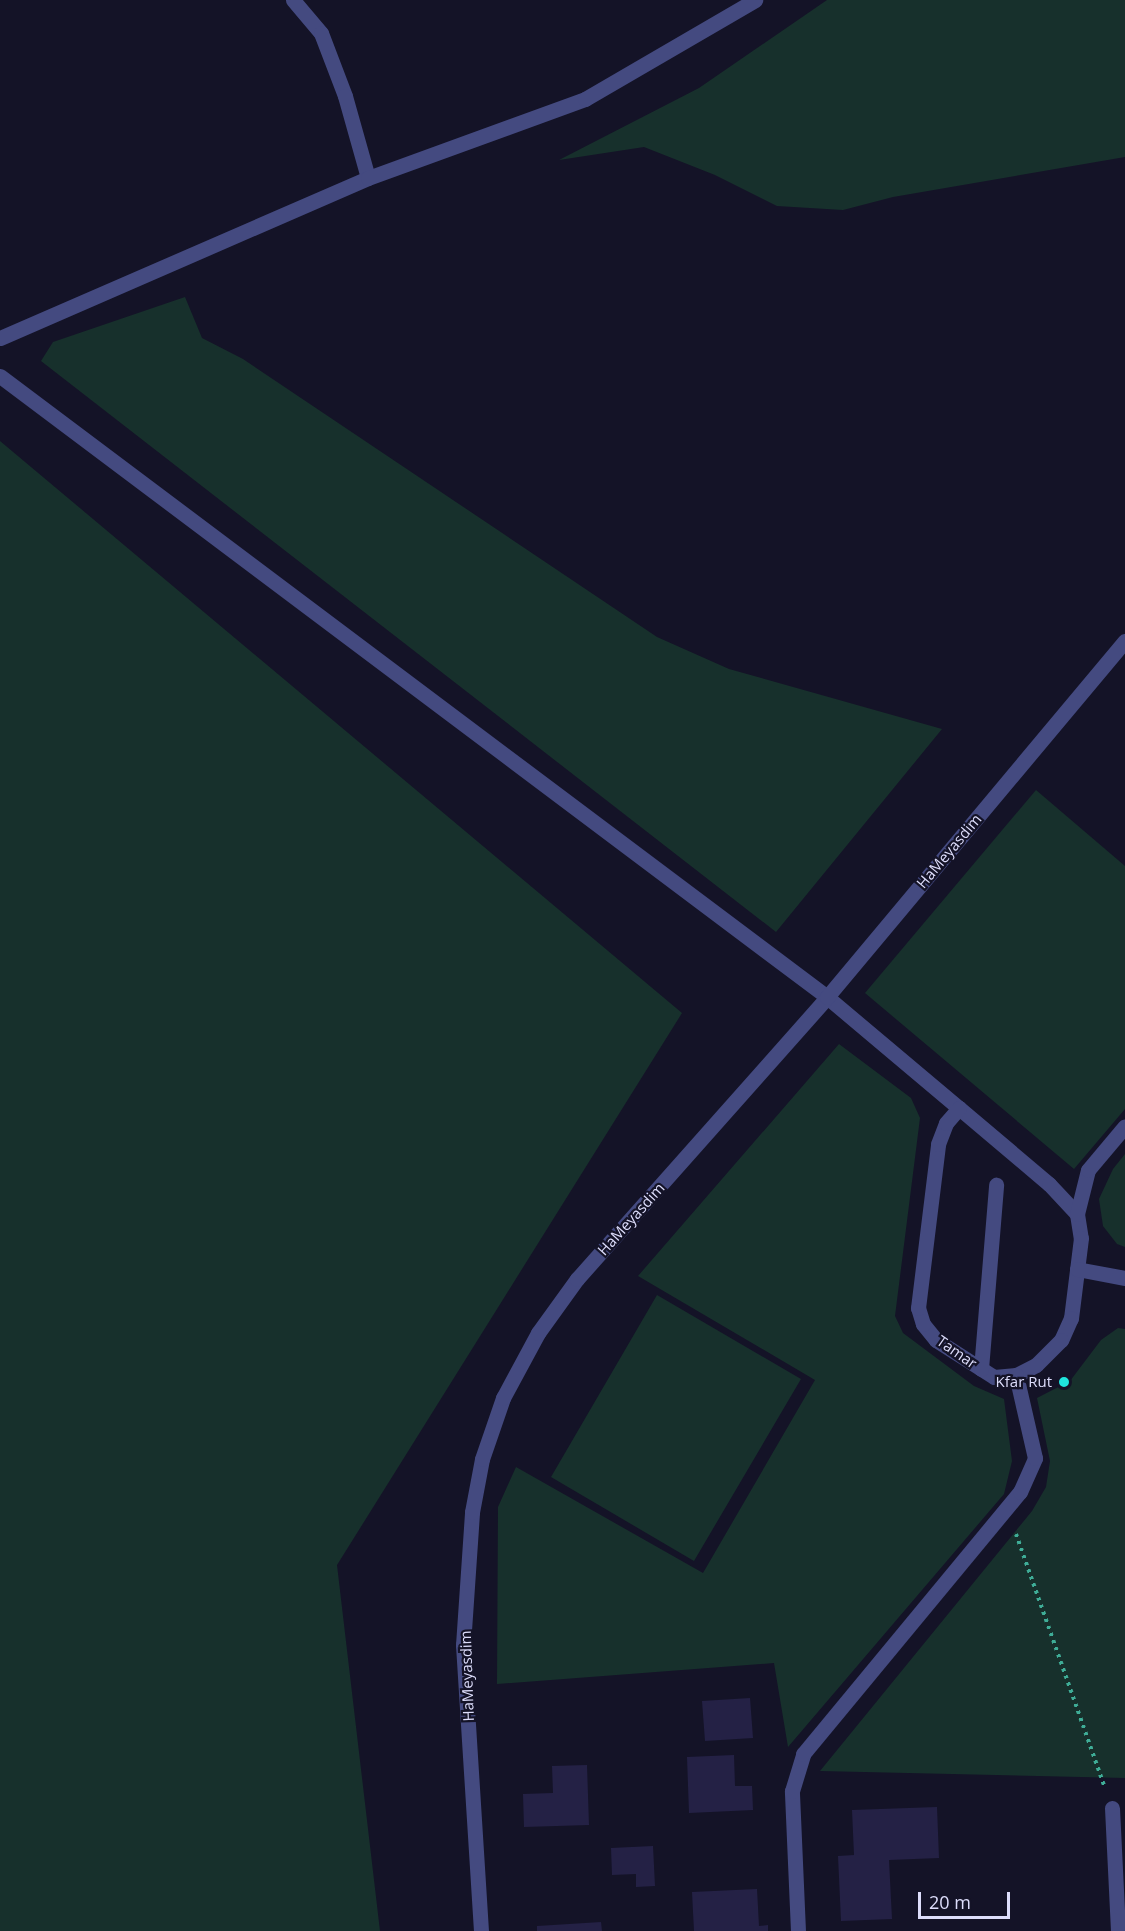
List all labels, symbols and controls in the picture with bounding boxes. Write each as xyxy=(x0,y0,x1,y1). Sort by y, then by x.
street label: HaMeyasdim xyxy=(913,810,985,892)
street label: HaMeyasdim xyxy=(594,1179,668,1259)
street label: Tamar xyxy=(933,1332,981,1372)
place label: Kfar Rut xyxy=(996,1373,1052,1391)
marker: Kfar Rut xyxy=(1057,1375,1071,1389)
street label: HaMeyasdim xyxy=(456,1630,478,1722)
scale bar xyxy=(921,1880,1012,1918)
text: 20 m xyxy=(929,1890,971,1914)

